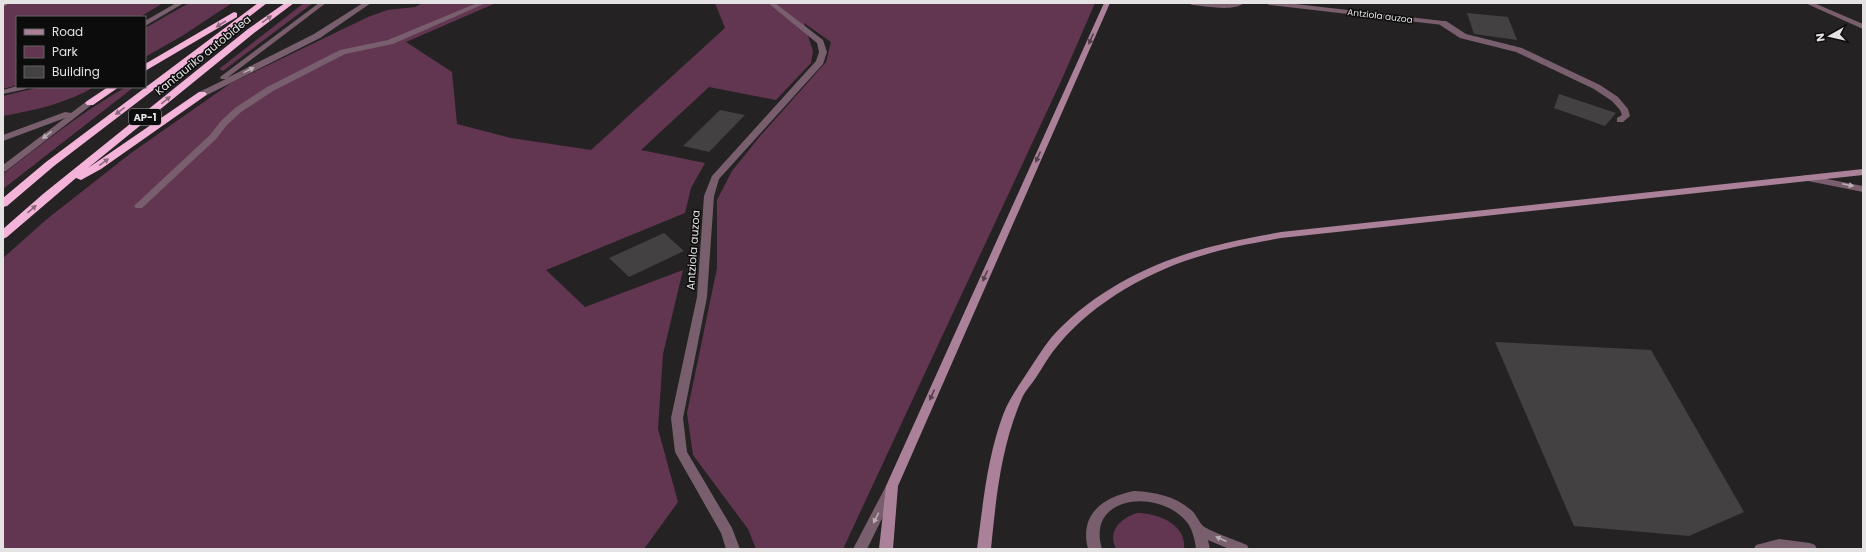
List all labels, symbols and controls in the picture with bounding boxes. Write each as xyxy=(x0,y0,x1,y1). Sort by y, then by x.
street label: Antziola auzoa xyxy=(1347,6,1413,26)
street label: Kantauriko autobidea xyxy=(152,11,254,99)
one-way arrow xyxy=(262,15,273,24)
legend xyxy=(16,16,146,88)
north arrow xyxy=(1810,16,1850,56)
one-way arrow xyxy=(216,20,226,28)
text: Road xyxy=(52,23,83,40)
text: N xyxy=(1812,32,1829,43)
one-way arrow xyxy=(1088,33,1094,44)
text: Park xyxy=(52,43,79,60)
text: Building xyxy=(52,63,100,80)
one-way arrow xyxy=(243,67,255,73)
one-way arrow xyxy=(160,96,171,105)
one-way arrow xyxy=(115,107,125,115)
road number: AP-1 xyxy=(129,109,161,125)
one-way arrow xyxy=(41,131,52,139)
one-way arrow xyxy=(1035,152,1041,163)
one-way arrow xyxy=(99,158,110,166)
one-way arrow xyxy=(1842,183,1855,189)
one-way arrow xyxy=(27,205,38,214)
street label: Antziola auzoa xyxy=(682,209,704,291)
one-way arrow xyxy=(982,270,988,282)
one-way arrow xyxy=(929,389,935,400)
one-way arrow xyxy=(873,512,879,523)
one-way arrow xyxy=(1215,536,1226,542)

